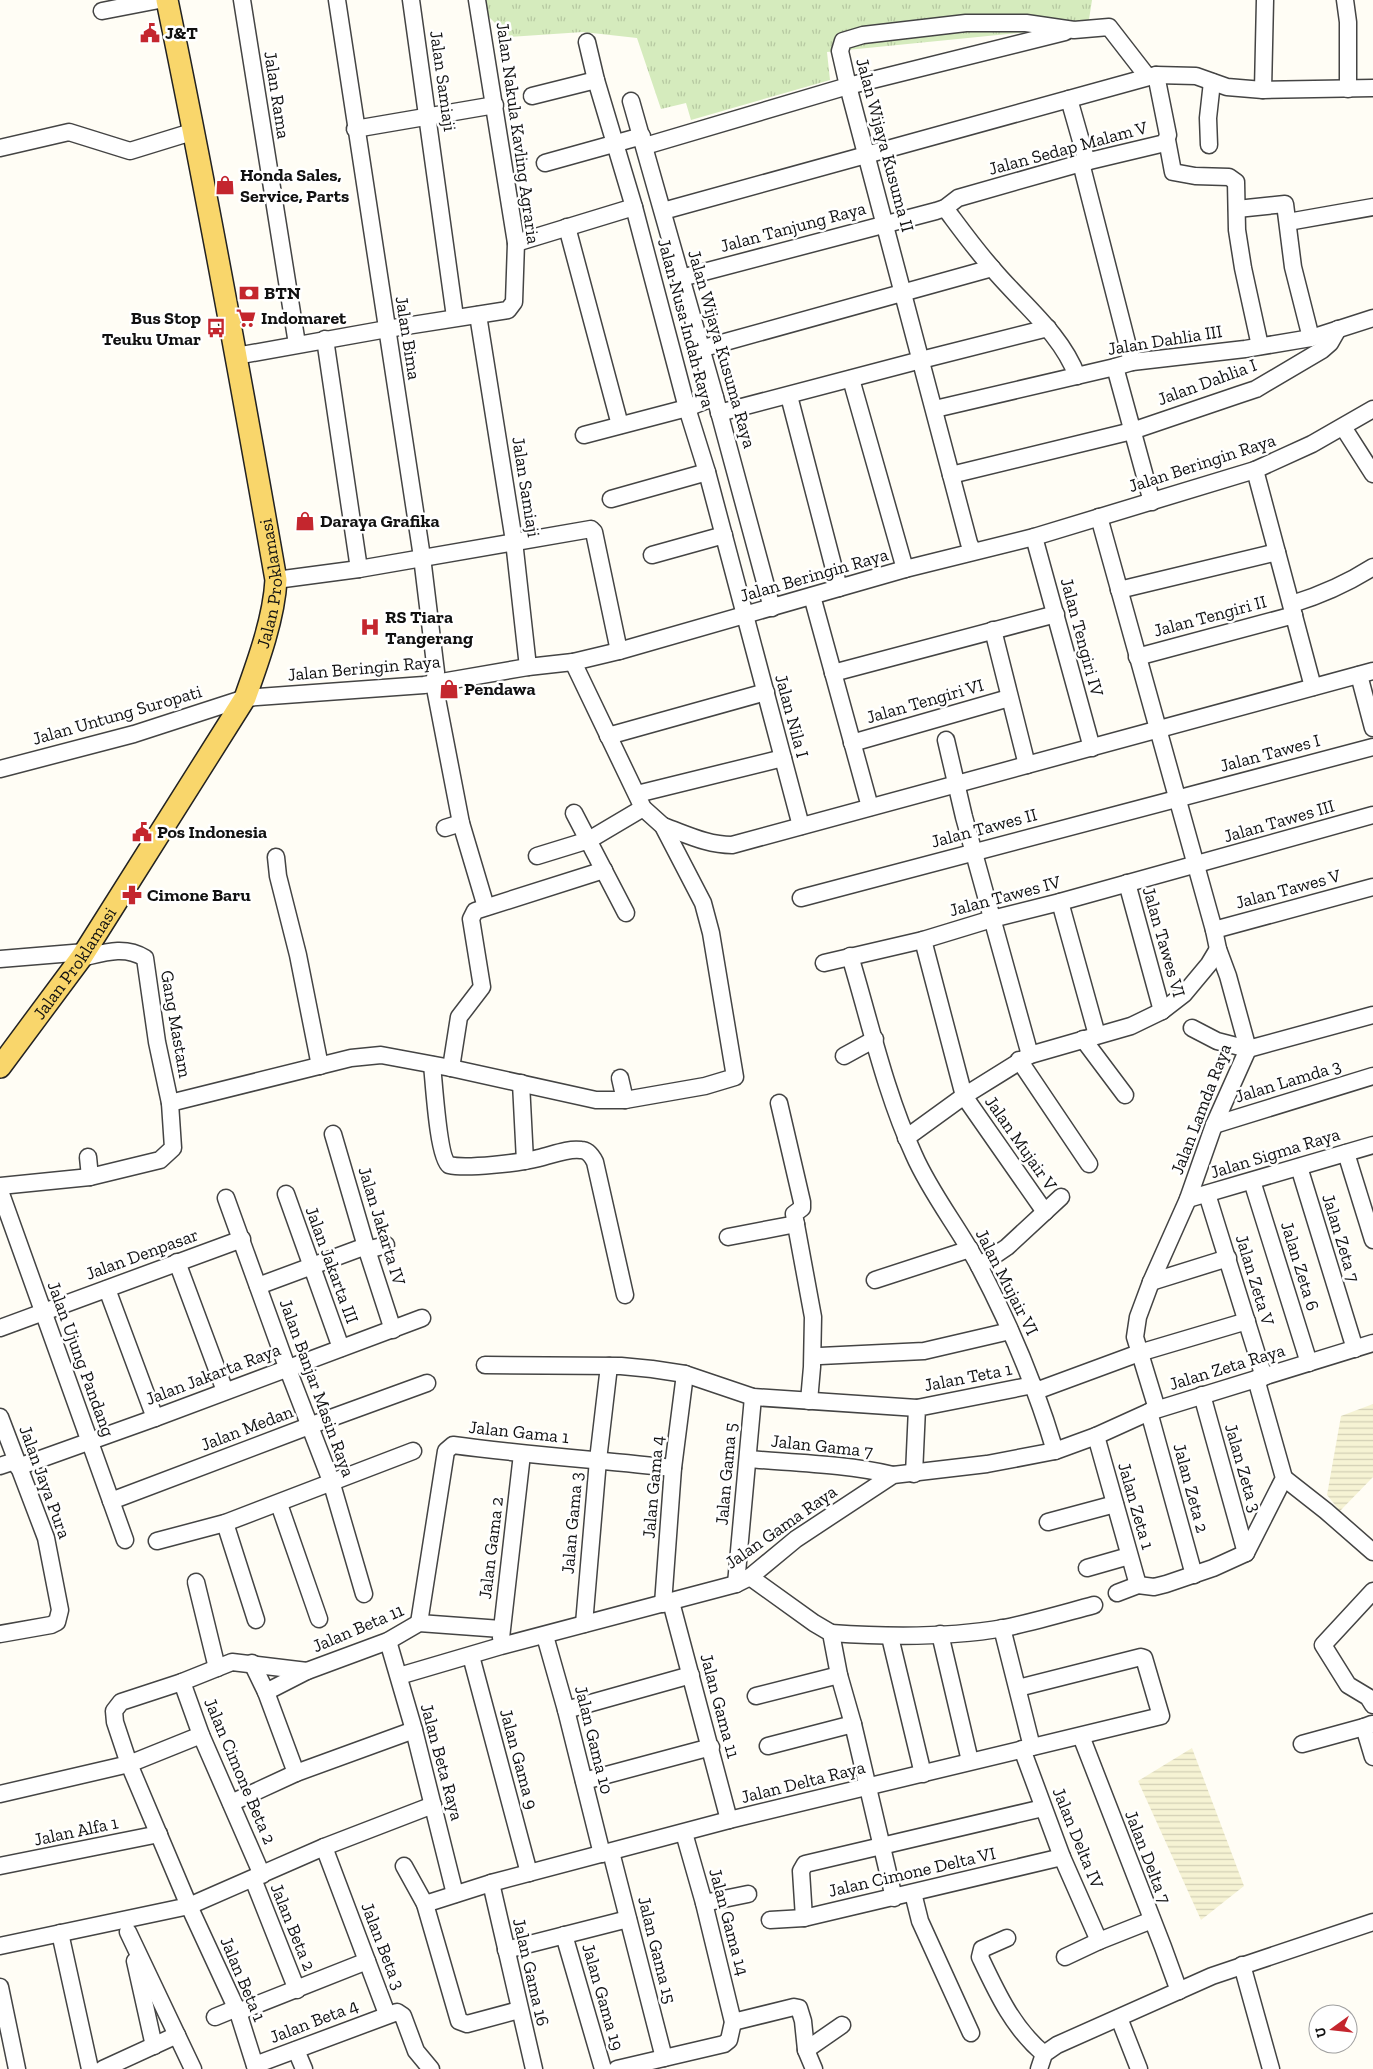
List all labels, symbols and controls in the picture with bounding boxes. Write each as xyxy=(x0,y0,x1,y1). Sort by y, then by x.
street label: Jalan Nakula Kavling Agraria xyxy=(492,21,545,246)
public building icon: J&T xyxy=(139,22,161,44)
place label: J&T xyxy=(165,22,198,44)
street label: Jalan Samiaji xyxy=(425,29,461,133)
street label: Jalan Rama xyxy=(259,50,295,141)
street label: Jalan Wijaya Kusuma II xyxy=(851,55,919,235)
street label: Jalan Sedap Malam V xyxy=(986,116,1150,180)
place label: Honda Sales, Service, Parts xyxy=(240,164,349,207)
shop icon: Honda Sales, Service, Parts xyxy=(214,174,236,196)
street label: Jalan Tanjung Raya xyxy=(718,197,868,257)
street label: Jalan Nusa Indah Raya xyxy=(653,236,719,410)
street label: Jalan Wijaya Kusuma Raya xyxy=(683,247,761,451)
bank icon: BTN xyxy=(238,282,260,304)
place label: BTN xyxy=(264,282,301,304)
street label: Jalan Bima xyxy=(391,295,426,382)
place label: Bus Stop Teuku Umar xyxy=(102,307,201,350)
supermarket icon: Indomaret xyxy=(235,307,257,329)
place label: Indomaret xyxy=(261,307,347,329)
bus stop icon: Bus Stop Teuku Umar xyxy=(205,317,227,339)
street label: Jalan Dahlia III xyxy=(1106,320,1224,360)
street label: Jalan Dahlia I xyxy=(1154,354,1260,410)
street label: Jalan Beringin Raya xyxy=(1126,429,1279,497)
street label: Jalan Samiaji xyxy=(507,435,545,539)
shop icon: Daraya Grafika xyxy=(294,510,316,532)
place label: Daraya Grafika xyxy=(320,510,440,532)
street label: Jalan Proklamasi xyxy=(252,517,287,651)
street label: Jalan Beringin Raya xyxy=(737,543,891,607)
street label: Jalan Tengiri IV xyxy=(1056,575,1108,699)
street label: Jalan Tengiri II xyxy=(1151,590,1269,642)
place label: RS Tiara Tangerang xyxy=(385,606,473,649)
hospital icon: RS Tiara Tangerang xyxy=(359,616,381,638)
street label: Jalan Beringin Raya xyxy=(287,650,442,686)
street label: Jalan Nila I xyxy=(770,672,814,760)
street label: Jalan Tengiri VI xyxy=(864,674,986,728)
shop icon: Pendawa xyxy=(438,678,460,700)
place label: Pendawa xyxy=(464,678,536,700)
street label: Jalan Untung Suropati xyxy=(30,680,204,750)
street label: Jalan Tawes I xyxy=(1218,729,1323,777)
street label: Jalan Tawes III xyxy=(1221,795,1337,847)
street label: Jalan Tawes II xyxy=(929,803,1039,853)
public building icon: Pos Indonesia xyxy=(131,821,153,843)
place label: Pos Indonesia xyxy=(157,821,267,843)
street label: Jalan Tawes V xyxy=(1233,864,1343,914)
street label: Jalan Tawes IV xyxy=(947,870,1063,921)
pharmacy icon: Cimone Baru xyxy=(121,884,143,906)
place label: Cimone Baru xyxy=(147,884,251,906)
street label: Jalan Tawes VI xyxy=(1138,884,1190,1000)
street label: Jalan Proklamasi xyxy=(28,903,121,1024)
street label: Gang Mastam xyxy=(156,969,196,1080)
street label: Jalan Lamda Raya xyxy=(1166,1040,1236,1178)
street label: Jalan Lamda 3 xyxy=(1232,1054,1344,1108)
street label: Jalan Mujair V xyxy=(980,1091,1062,1195)
street label: Jalan Sigma Raya xyxy=(1208,1123,1343,1183)
street label: Jalan Jakarta IV xyxy=(354,1164,411,1288)
street label: Jalan Zeta 7 xyxy=(1317,1191,1365,1285)
street label: Jalan Jakarta III xyxy=(301,1204,363,1327)
street label: Jalan Zeta 6 xyxy=(1276,1219,1324,1313)
street label: Jalan Denpasar xyxy=(83,1223,201,1285)
street label: Jalan Mujair VI xyxy=(971,1225,1043,1339)
street label: Jalan Zeta V xyxy=(1231,1232,1279,1328)
street label: Jalan Ujung Pandang xyxy=(43,1278,119,1440)
street label: Jalan Banjar Masin Raya xyxy=(275,1296,360,1480)
street label: Jalan Jakarta Raya xyxy=(142,1338,284,1410)
street label: Jalan Zeta Raya xyxy=(1166,1339,1288,1395)
street label: Jalan Teta 1 xyxy=(922,1358,1014,1396)
street label: Jalan Medan xyxy=(198,1400,297,1456)
street label: Jalan Gama 1 xyxy=(468,1416,570,1448)
street label: Jalan Zeta 3 xyxy=(1220,1421,1266,1515)
street label: Jalan Jaya Pura xyxy=(14,1422,76,1542)
street label: Jalan Gama 5 xyxy=(711,1422,741,1526)
street label: Jalan Gama 7 xyxy=(770,1430,874,1462)
street label: Jalan Gama 4 xyxy=(638,1434,668,1539)
street label: Jalan Zeta 2 xyxy=(1168,1441,1214,1535)
street label: Jalan Zeta 1 xyxy=(1113,1460,1159,1552)
street label: Jalan Gama 3 xyxy=(557,1471,587,1575)
street label: Jalan Gama Raya xyxy=(721,1480,841,1574)
street label: Jalan Gama 2 xyxy=(474,1496,508,1600)
street label: Jalan Beta 11 xyxy=(309,1599,407,1657)
street label: Jalan Gama 11 xyxy=(695,1651,745,1761)
street label: Jalan Gama 10 xyxy=(570,1683,618,1797)
street label: Jalan Cimone Beta 2 xyxy=(199,1695,281,1847)
street label: Jalan Beta Raya xyxy=(416,1701,468,1823)
street label: Jalan Gama 9 xyxy=(495,1706,543,1812)
street label: Jalan Delta Raya xyxy=(739,1756,868,1808)
street label: Jalan Delta IV xyxy=(1048,1784,1108,1892)
street label: Jalan Delta 7 xyxy=(1120,1807,1176,1907)
street label: Jalan Alfa 1 xyxy=(32,1811,120,1851)
street label: Jalan Cimone Delta VI xyxy=(826,1842,998,1902)
street label: Jalan Gama 14 xyxy=(704,1866,754,1978)
street label: Jalan Beta 2 xyxy=(266,1880,320,1974)
street label: Jalan Gama 15 xyxy=(633,1894,681,2006)
street label: Jalan Beta 3 xyxy=(356,1899,410,1993)
street label: Jalan Gama 16 xyxy=(508,1916,554,2028)
street label: Jalan Beta 1 xyxy=(215,1933,271,2025)
street label: Jalan Gama 19 xyxy=(577,1941,629,2053)
street label: Jalan Beta 4 xyxy=(267,1994,362,2048)
north arrow xyxy=(1308,2004,1358,2054)
text: U xyxy=(1311,2025,1330,2039)

